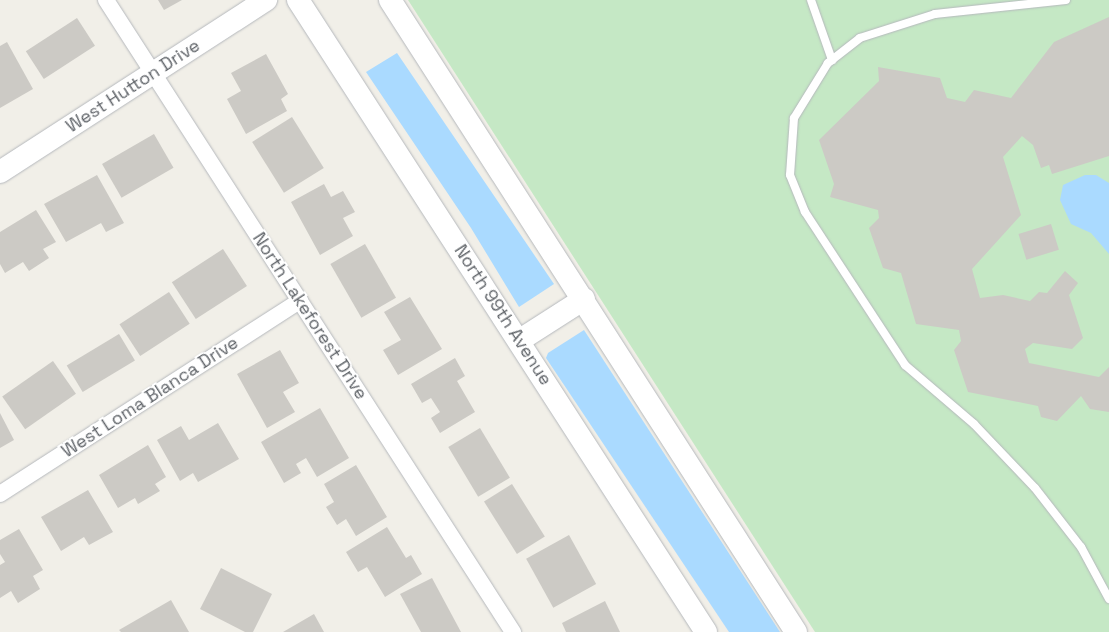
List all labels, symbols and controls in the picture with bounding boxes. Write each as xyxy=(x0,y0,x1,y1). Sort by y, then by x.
street label: West Hutton Drive xyxy=(62,35,204,137)
street label: North Lakeforest Drive xyxy=(248,229,372,403)
street label: North 99th Avenue xyxy=(449,241,557,389)
street label: West Loma Blanca Drive xyxy=(58,332,242,462)

